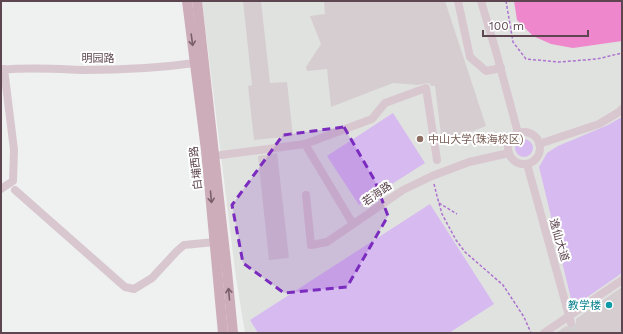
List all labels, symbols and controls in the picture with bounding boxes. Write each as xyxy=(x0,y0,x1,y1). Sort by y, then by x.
scale bar xyxy=(483,12,588,38)
text: 100 m xyxy=(489,19,524,33)
one-way arrow xyxy=(188,33,196,46)
street label: 明园路 xyxy=(82,52,115,65)
place label: 中山大学(珠海校区) xyxy=(428,133,524,146)
marker: 中山大学(珠海校区) xyxy=(415,134,425,144)
street label: 白埔西路 xyxy=(187,145,205,191)
street label: 若海路 xyxy=(360,179,394,209)
one-way arrow xyxy=(207,190,214,203)
street label: 逸仙大道 xyxy=(547,217,571,263)
one-way arrow xyxy=(226,288,233,301)
place label: 教学楼 xyxy=(568,299,601,312)
marker: 教学楼 xyxy=(604,300,614,310)

